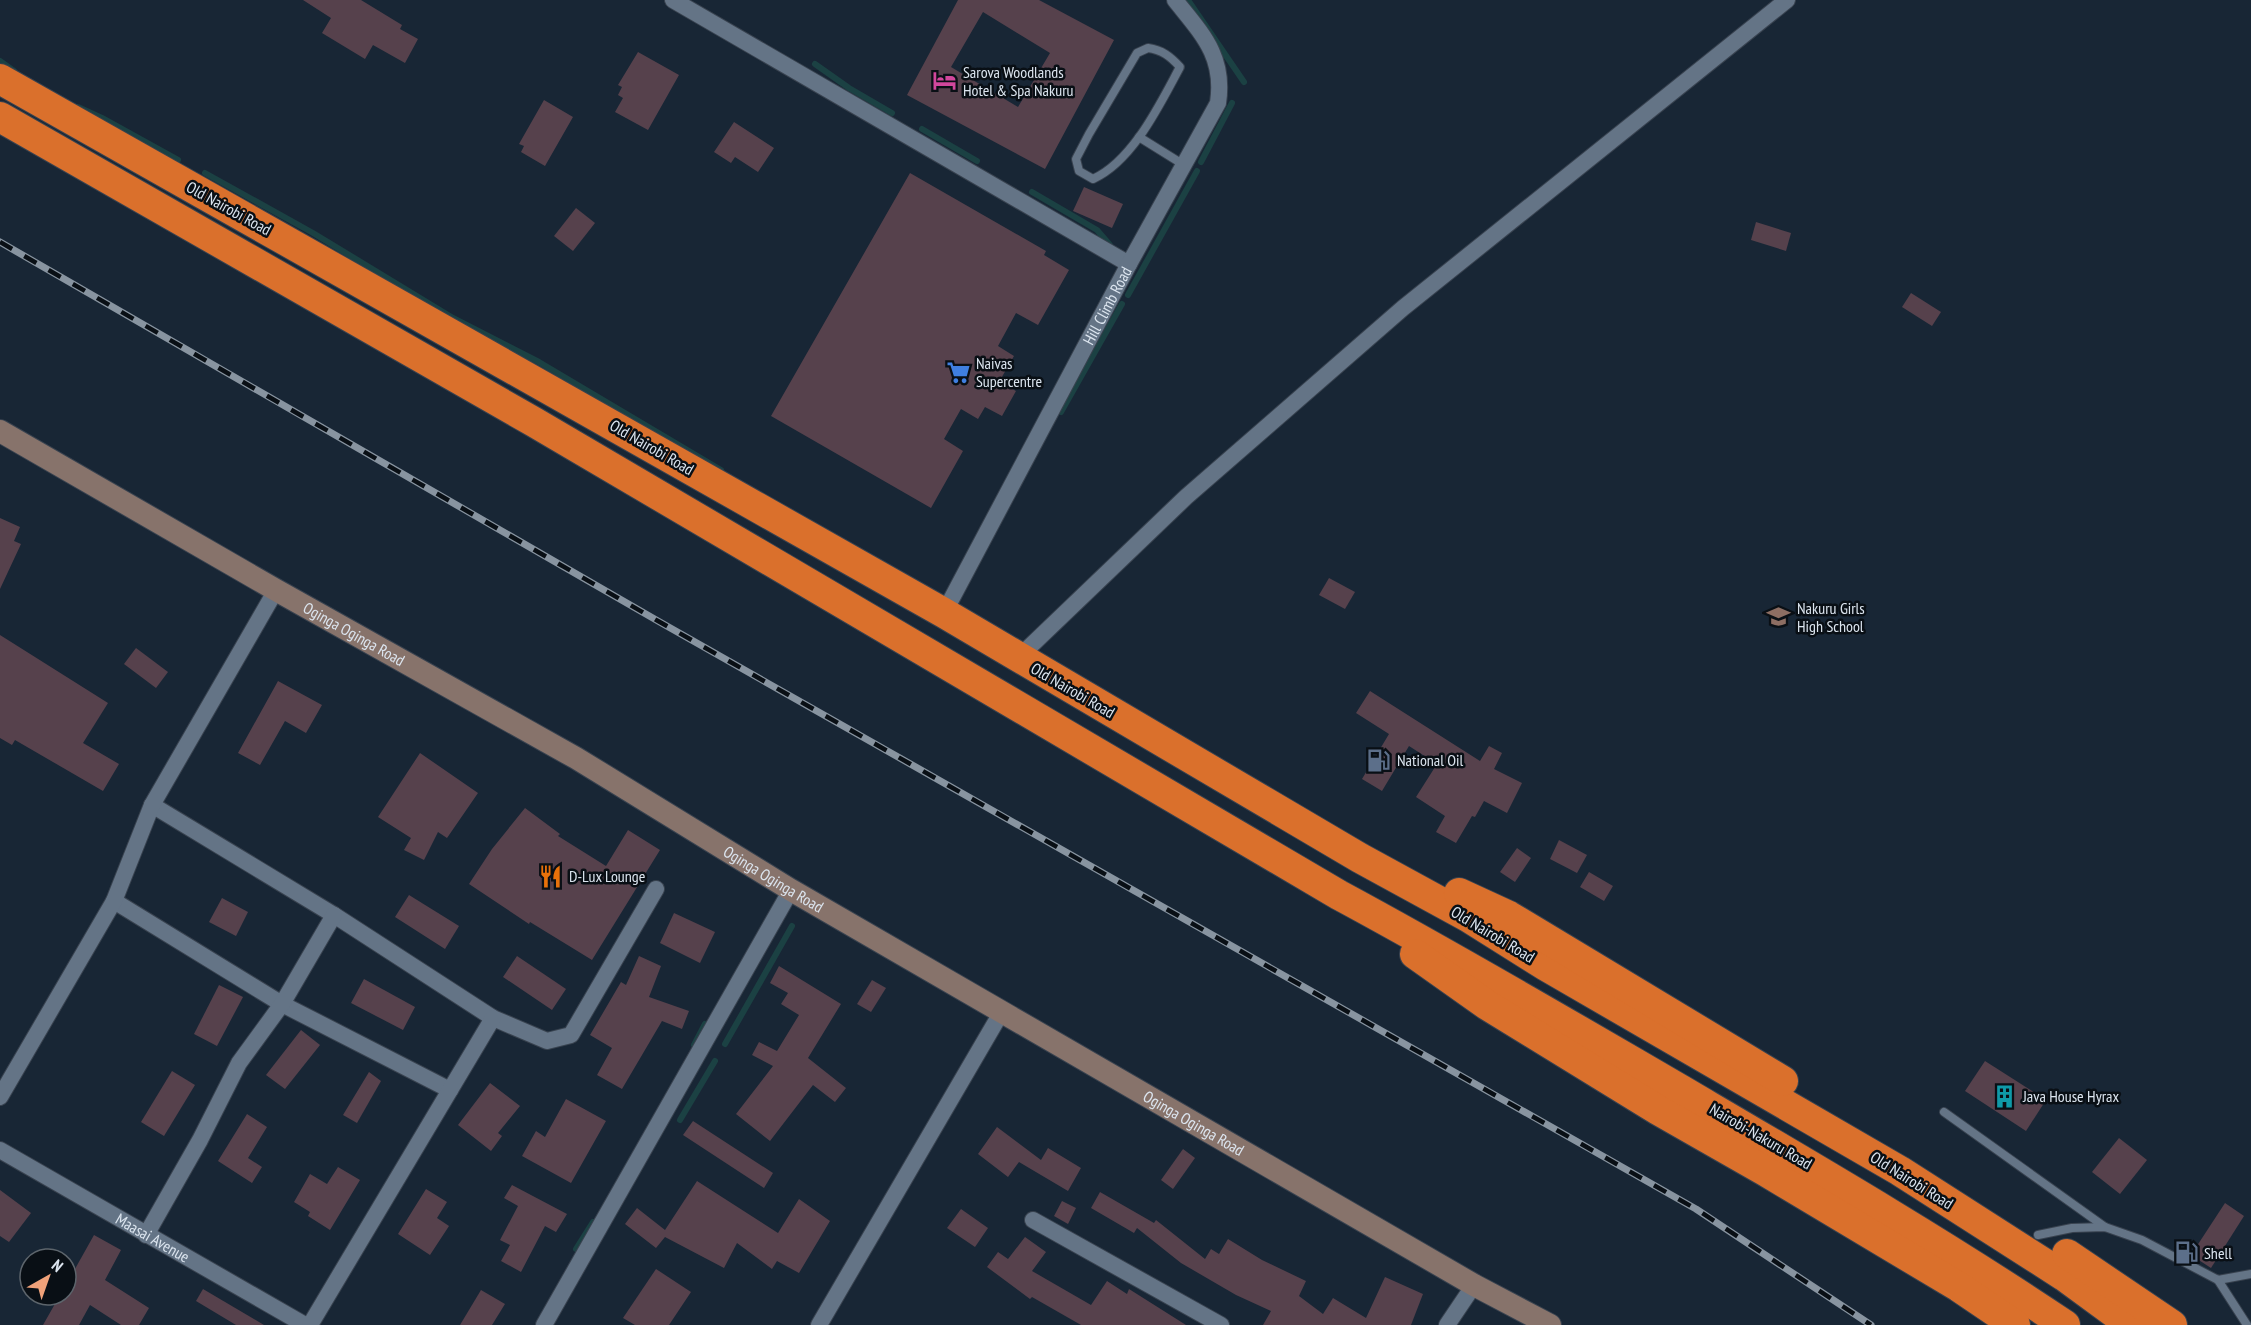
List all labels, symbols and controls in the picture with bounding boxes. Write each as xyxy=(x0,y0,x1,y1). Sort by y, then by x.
place label: Sarova Woodlands Hotel & Spa Nakuru xyxy=(963,62,1074,100)
hotel icon: Sarova Woodlands Hotel & Spa Nakuru xyxy=(932,68,958,94)
street label: Old Nairobi Road xyxy=(183,177,275,239)
street label: Hill Climb Road xyxy=(1078,263,1136,348)
place label: Naivas Supercentre xyxy=(976,353,1042,391)
supermarket icon: Naivas Supercentre xyxy=(945,359,971,385)
street label: Old Nairobi Road xyxy=(606,415,698,479)
street label: Oginga Oginga Road xyxy=(300,597,408,670)
place label: Nakuru Girls High School xyxy=(1797,598,1865,636)
school or university icon: Nakuru Girls High School xyxy=(1766,604,1792,630)
street label: Old Nairobi Road xyxy=(1027,658,1119,722)
fuel station icon: National Oil xyxy=(1366,747,1392,773)
place label: National Oil xyxy=(1397,750,1464,770)
street label: Oginga Oginga Road xyxy=(720,841,827,917)
restaurant icon: D-Lux Lounge xyxy=(538,863,564,889)
place label: D-Lux Lounge xyxy=(569,866,645,886)
street label: Old Nairobi Road xyxy=(1448,901,1538,967)
building icon: Java House Hyrax xyxy=(1992,1083,2018,1109)
street label: Oginga Oginga Road xyxy=(1140,1086,1248,1160)
place label: Java House Hyrax xyxy=(2022,1086,2119,1106)
street label: Nairobi-Nakuru Road xyxy=(1706,1099,1816,1173)
street label: Old Nairobi Road xyxy=(1867,1147,1957,1213)
street label: Maasai Avenue xyxy=(112,1209,193,1267)
fuel station icon: Shell xyxy=(2173,1240,2199,1266)
place label: Shell xyxy=(2204,1243,2232,1263)
north arrow xyxy=(18,1247,78,1307)
text: N xyxy=(48,1255,67,1276)

